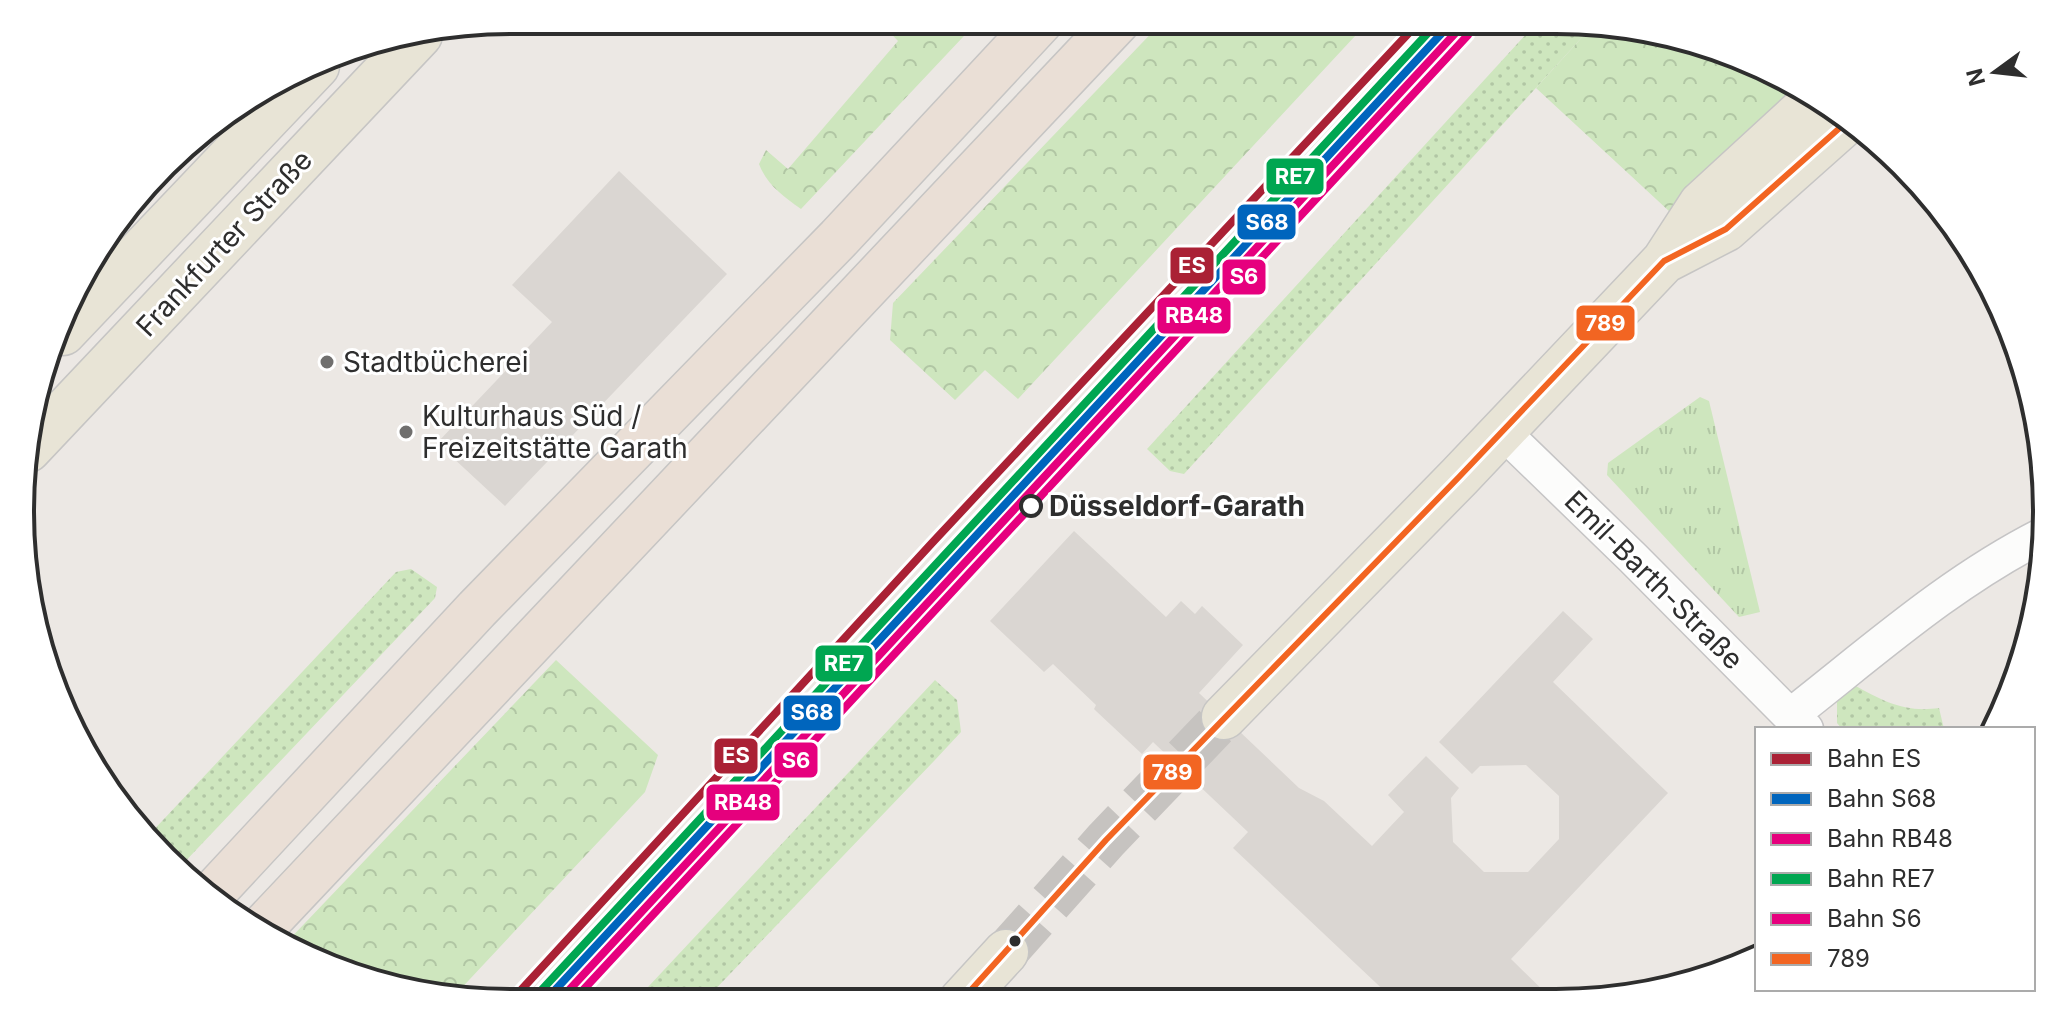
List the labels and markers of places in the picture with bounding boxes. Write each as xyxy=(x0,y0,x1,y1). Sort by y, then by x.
place label: Stadtbücherei xyxy=(343,345,528,379)
marker: Stadtbücherei xyxy=(318,353,336,371)
place label: Kulturhaus Süd / Freizeitstätte Garath xyxy=(422,399,688,465)
marker: Kulturhaus Süd / Freizeitstätte Garath xyxy=(397,423,415,441)
place label: Düsseldorf-Garath xyxy=(1049,489,1305,523)
marker: Düsseldorf-Garath xyxy=(1020,495,1042,517)
unlabelled marker xyxy=(1007,933,1023,949)

